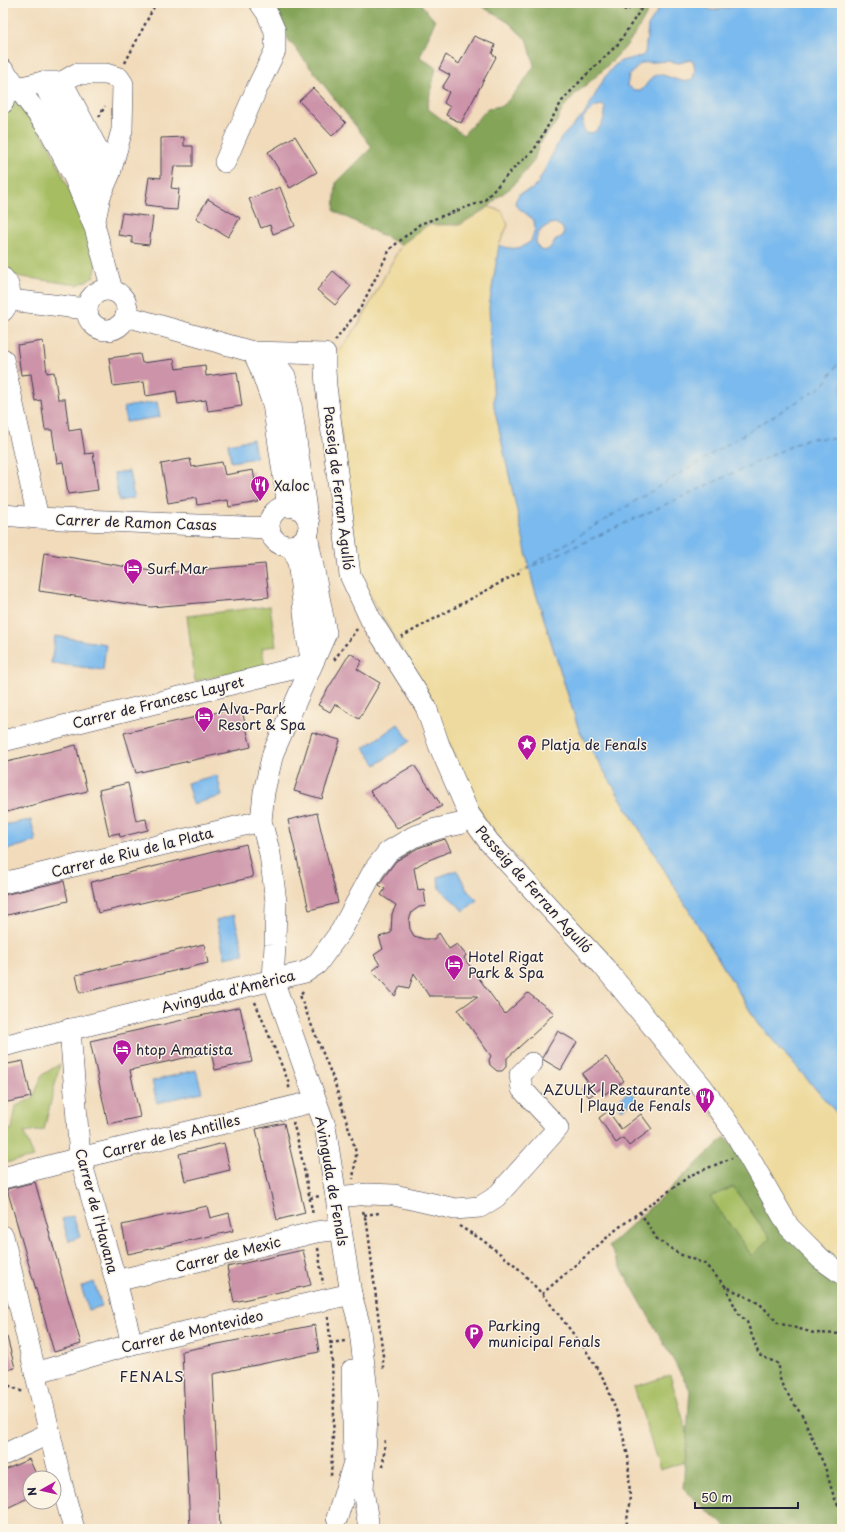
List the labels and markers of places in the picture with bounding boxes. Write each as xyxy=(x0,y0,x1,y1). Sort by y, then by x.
restaurant icon: Xaloc xyxy=(249,474,271,502)
place label: Xaloc xyxy=(274,475,310,496)
hotel icon: Surf Mar xyxy=(122,557,144,585)
place label: Surf Mar xyxy=(147,558,208,579)
place label: Alva-Park Resort & Spa xyxy=(218,698,306,735)
hotel icon: Alva-Park Resort & Spa xyxy=(193,705,215,733)
place icon: Platja de Fenals xyxy=(516,733,538,761)
place label: Platja de Fenals xyxy=(541,734,647,755)
place label: Hotel Rigat Park & Spa xyxy=(468,946,544,983)
hotel icon: Hotel Rigat Park & Spa xyxy=(443,953,465,981)
hotel icon: htop Amatista xyxy=(111,1038,133,1066)
place label: htop Amatista xyxy=(136,1039,233,1060)
place label: AZULIK | Restaurante | Playa de Fenals xyxy=(543,1079,691,1116)
restaurant icon: AZULIK | Restaurante | Playa de Fenals xyxy=(694,1086,716,1114)
place label: Parking municipal Fenals xyxy=(488,1315,600,1352)
parking icon: Parking municipal Fenals xyxy=(463,1322,485,1350)

